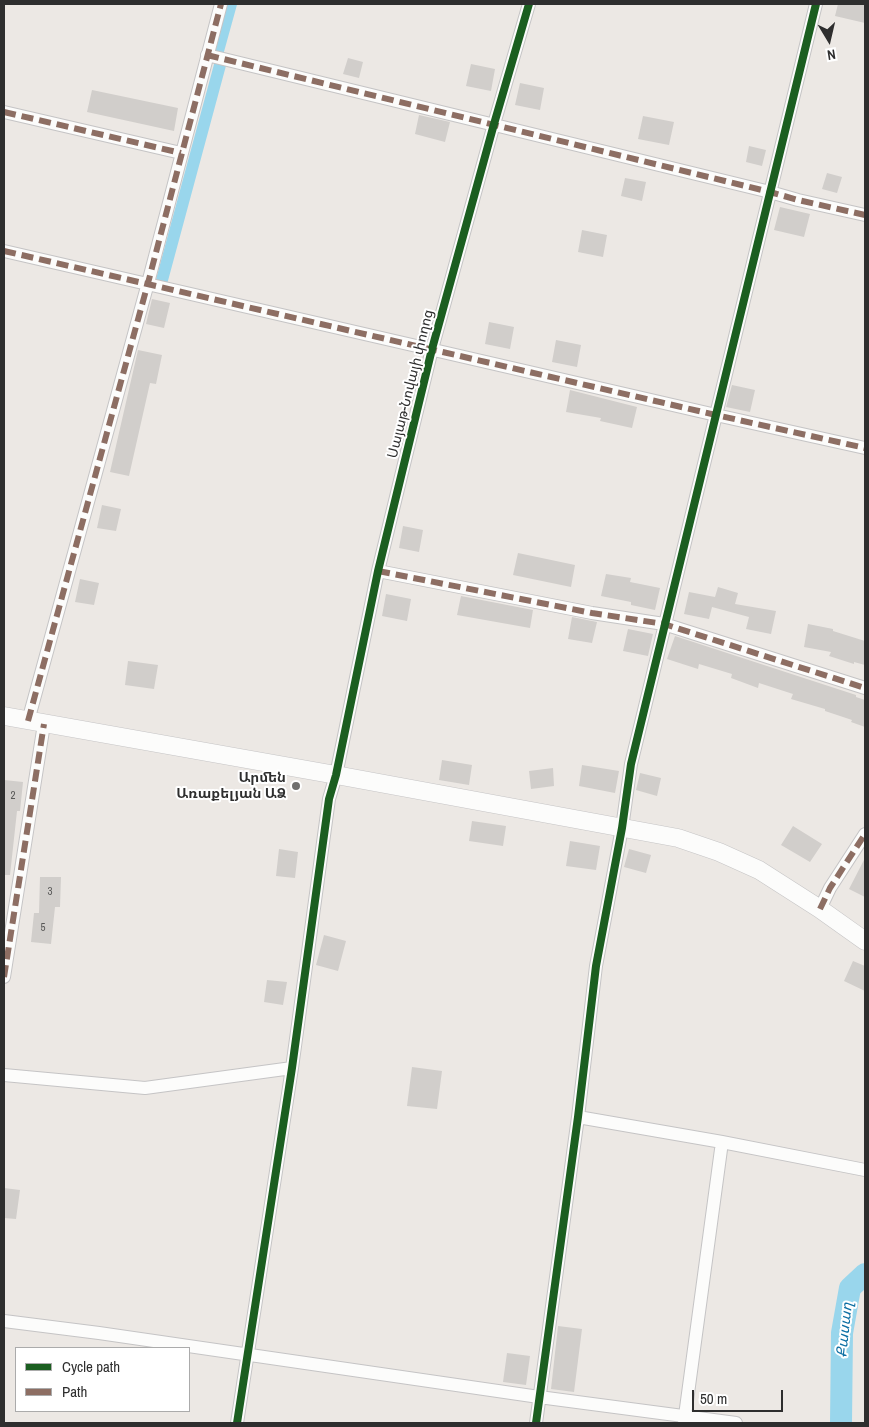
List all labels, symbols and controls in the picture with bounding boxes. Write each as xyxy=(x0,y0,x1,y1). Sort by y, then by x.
north arrow xyxy=(804,15,854,65)
text: N xyxy=(826,45,837,64)
street label: Սայաթ-Նովայի փողոց xyxy=(384,308,438,460)
place label: Արմեն Առաքելյան ԱՁ xyxy=(176,770,286,802)
marker: Արմեն Առաքելյան ԱՁ xyxy=(290,780,302,792)
house number: 2 xyxy=(10,789,16,803)
house number: 3 xyxy=(47,885,53,899)
house number: 5 xyxy=(40,921,46,935)
water label: Քասաղ xyxy=(833,1302,857,1358)
legend xyxy=(15,1347,190,1412)
text: Cycle path xyxy=(62,1356,120,1377)
scale bar xyxy=(694,1380,785,1412)
text: Path xyxy=(62,1381,87,1402)
text: 50 m xyxy=(700,1388,727,1409)

